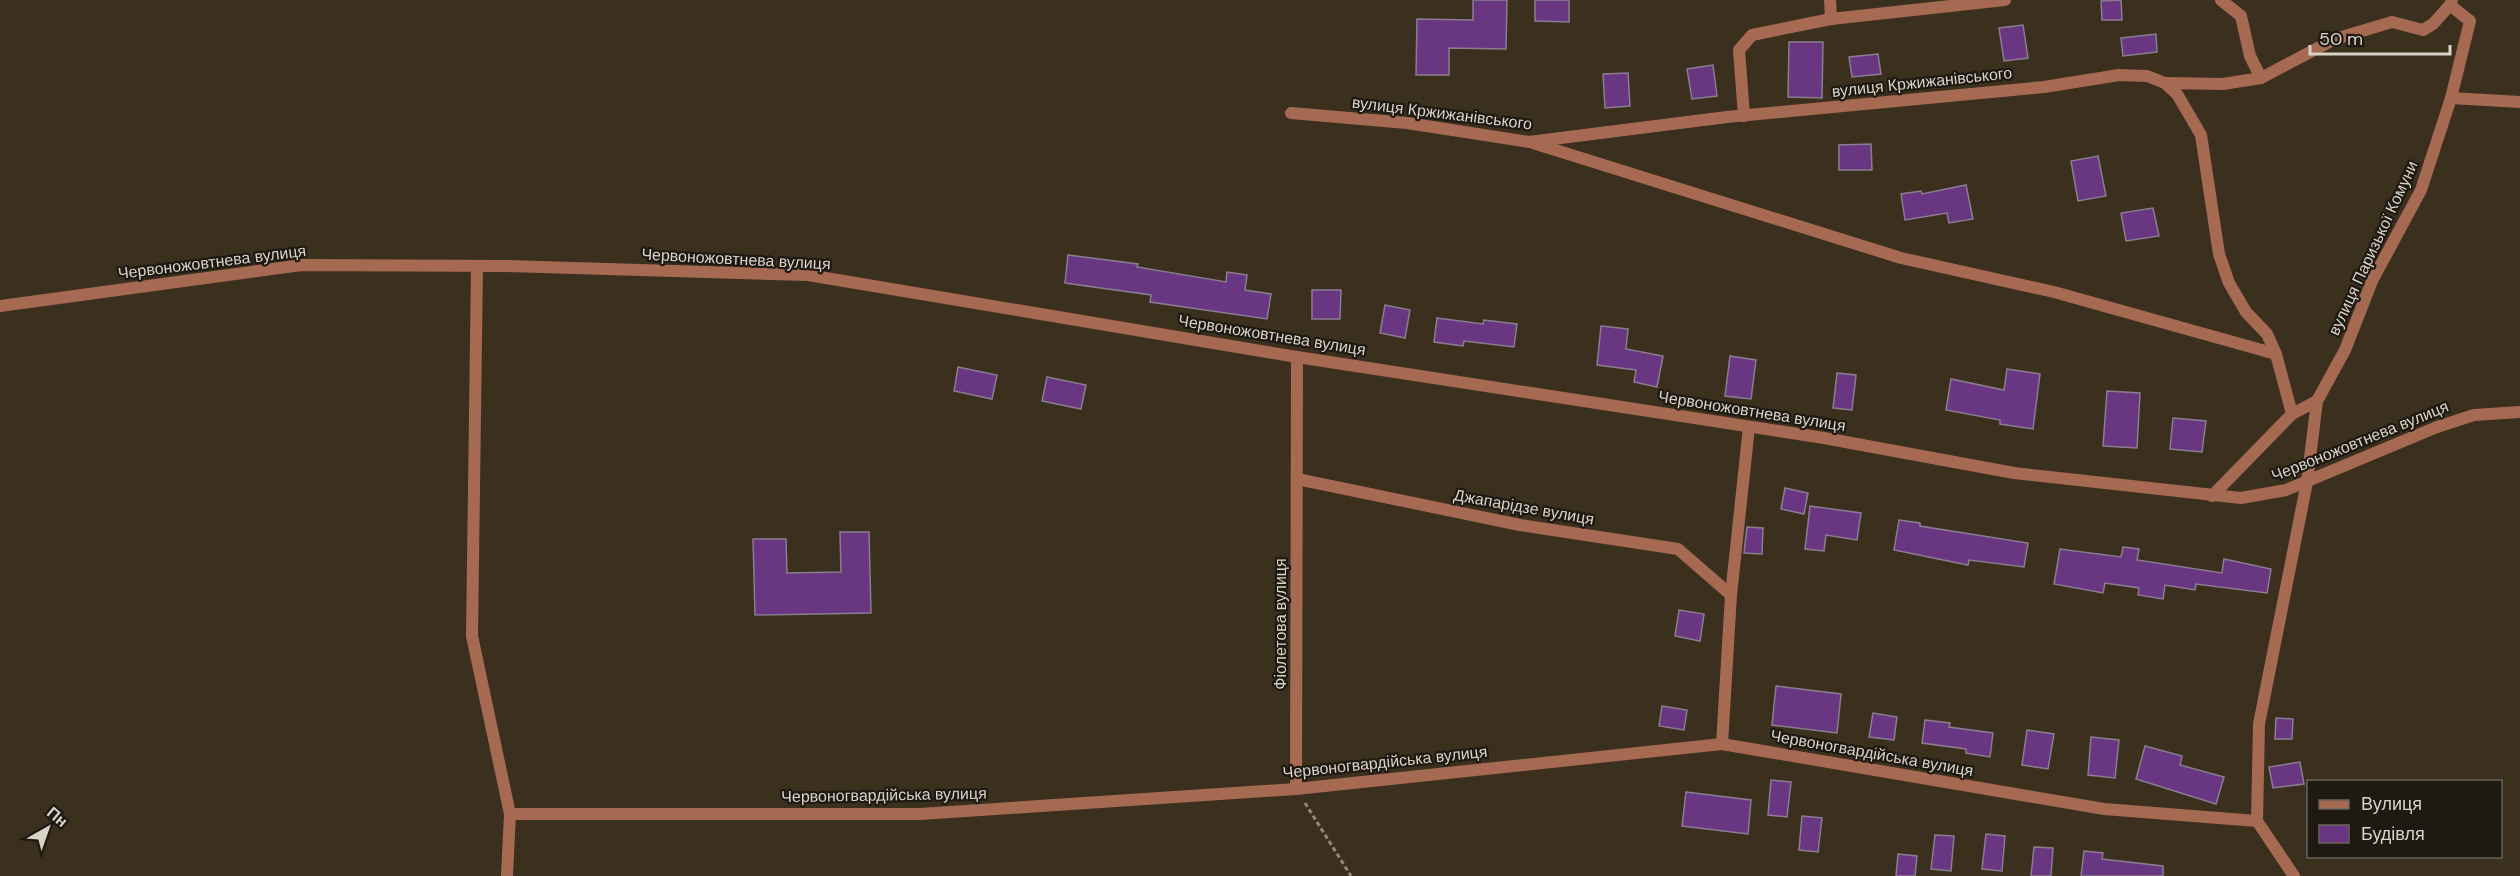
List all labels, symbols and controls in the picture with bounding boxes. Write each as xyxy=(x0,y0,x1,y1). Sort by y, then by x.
scale bar xyxy=(2310,18,2450,56)
text: 50 m xyxy=(2319,27,2363,51)
street label: вулиця Кржижанівського xyxy=(1831,62,2013,102)
street label: вулиця Кржижанівського xyxy=(1351,92,1533,134)
street label: вулиця Паризької Комуни xyxy=(2323,157,2423,339)
street label: Червоножовтнева вулиця xyxy=(117,240,307,284)
street label: Червоножовтнева вулиця xyxy=(641,244,831,274)
street label: Червоножовтнева вулиця xyxy=(1177,310,1367,360)
street label: Червоножовтнева вулиця xyxy=(1657,386,1847,436)
street label: Червоножовтнева вулиця xyxy=(2268,396,2452,486)
street label: Джапарідзе вулиця xyxy=(1452,484,1596,530)
street label: Фіолетова вулиця xyxy=(1270,558,1291,690)
street label: Червоногвардійська вулиця xyxy=(1769,725,1975,781)
street label: Червоногвардійська вулиця xyxy=(1282,741,1488,783)
legend xyxy=(2307,780,2502,858)
street label: Червоногвардійська вулиця xyxy=(781,783,987,807)
text: Вулиця xyxy=(2361,792,2422,816)
north arrow xyxy=(18,798,78,858)
text: Пн xyxy=(42,802,72,832)
text: Будівля xyxy=(2361,822,2425,846)

